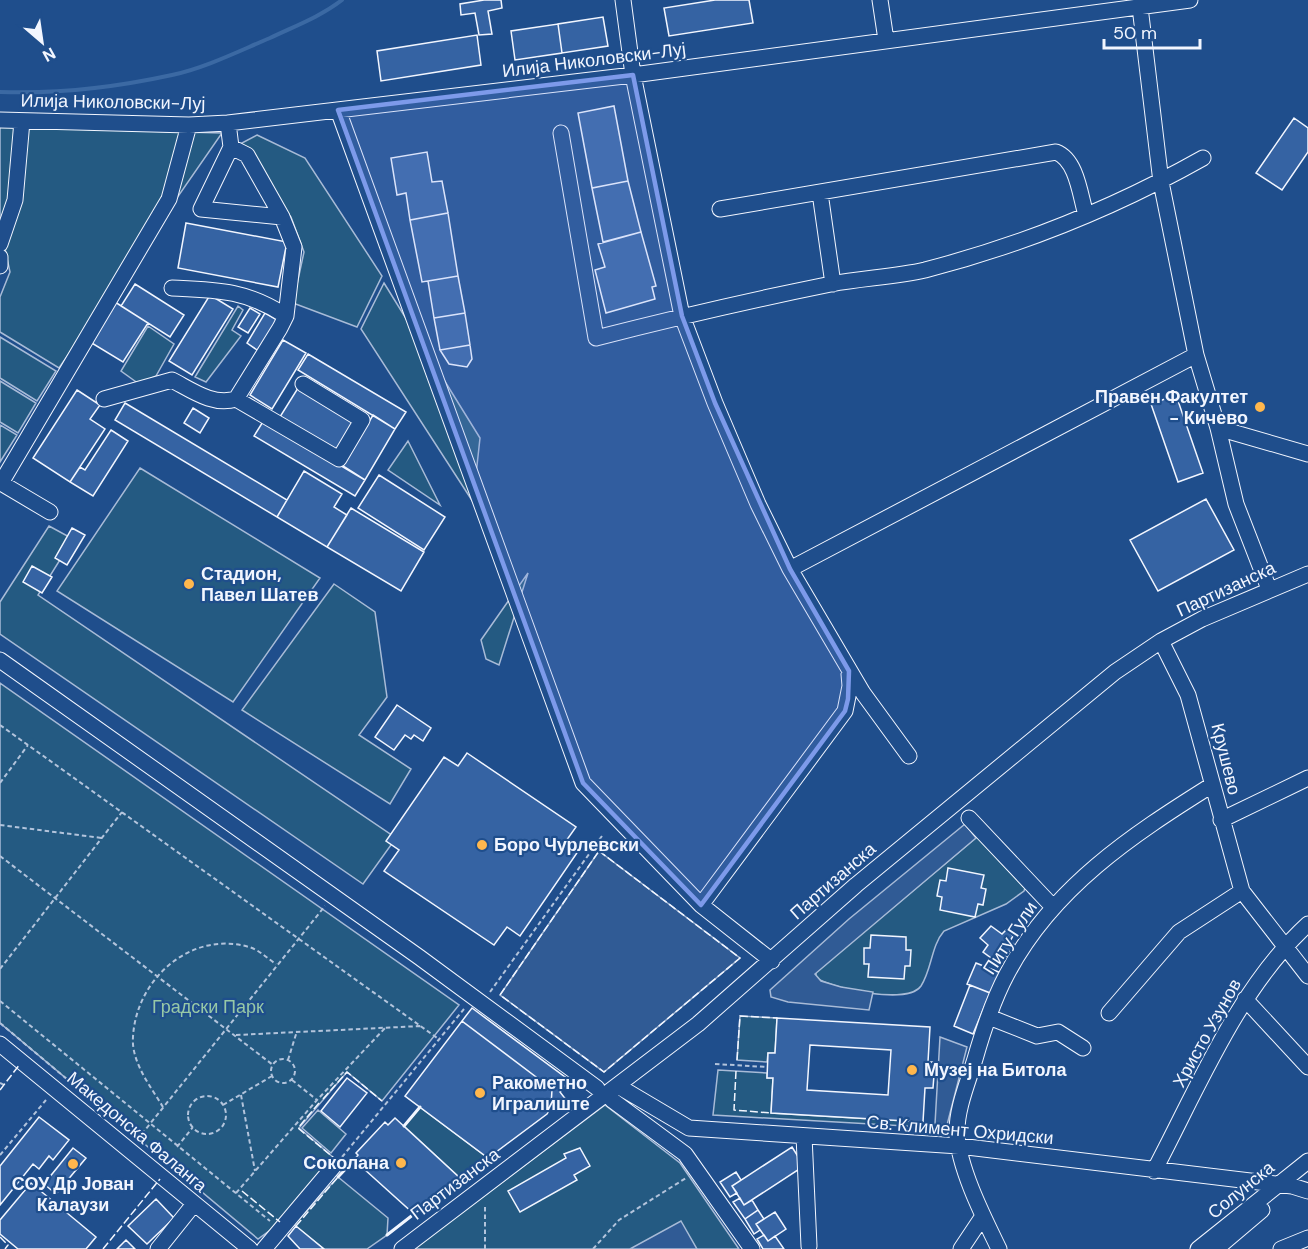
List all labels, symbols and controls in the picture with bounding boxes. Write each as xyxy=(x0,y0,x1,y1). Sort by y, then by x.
north arrow xyxy=(12,12,72,72)
scale bar xyxy=(1104,12,1200,50)
text: 50 m xyxy=(1113,21,1157,45)
street label: Илија Николовски-Луј xyxy=(501,37,687,83)
text: N xyxy=(39,43,59,67)
street label: Илија Николовски-Луј xyxy=(20,88,206,116)
place label: Правен Факултет - Кичево xyxy=(1095,385,1248,430)
marker: Правен Факултет - Кичево xyxy=(1253,400,1267,414)
street label: Партизанска xyxy=(1173,555,1280,622)
place label: Стадион, Павел Шатев xyxy=(201,562,318,607)
marker: Стадион, Павел Шатев xyxy=(182,577,196,591)
street label: Крушево xyxy=(1206,721,1246,797)
place label: Боро Чурлевски xyxy=(494,833,639,857)
street label: Партизанска xyxy=(785,836,882,925)
marker: Боро Чурлевски xyxy=(475,838,489,852)
street label: Питу Гули xyxy=(977,897,1043,979)
street label: Христо Узунов xyxy=(1167,974,1247,1092)
park label: Градски Парк xyxy=(152,995,264,1019)
place label: Музеј на Битола xyxy=(924,1058,1067,1082)
marker: Музеј на Битола xyxy=(905,1063,919,1077)
street label: Македонска Фаланга xyxy=(62,1066,213,1198)
place label: Ракометно Игралиште xyxy=(492,1071,590,1116)
marker: Ракометно Игралиште xyxy=(473,1086,487,1100)
street label: Св. Климент Охридски xyxy=(865,1110,1055,1150)
street label: Партизанска xyxy=(405,1142,505,1226)
place label: Соколана xyxy=(303,1151,390,1175)
street label: Солунска xyxy=(1203,1155,1280,1224)
marker: Соколана xyxy=(394,1156,408,1170)
marker: СОУ Др Јован Калаузи xyxy=(66,1157,80,1171)
place label: СОУ Др Јован Калаузи xyxy=(12,1172,134,1217)

